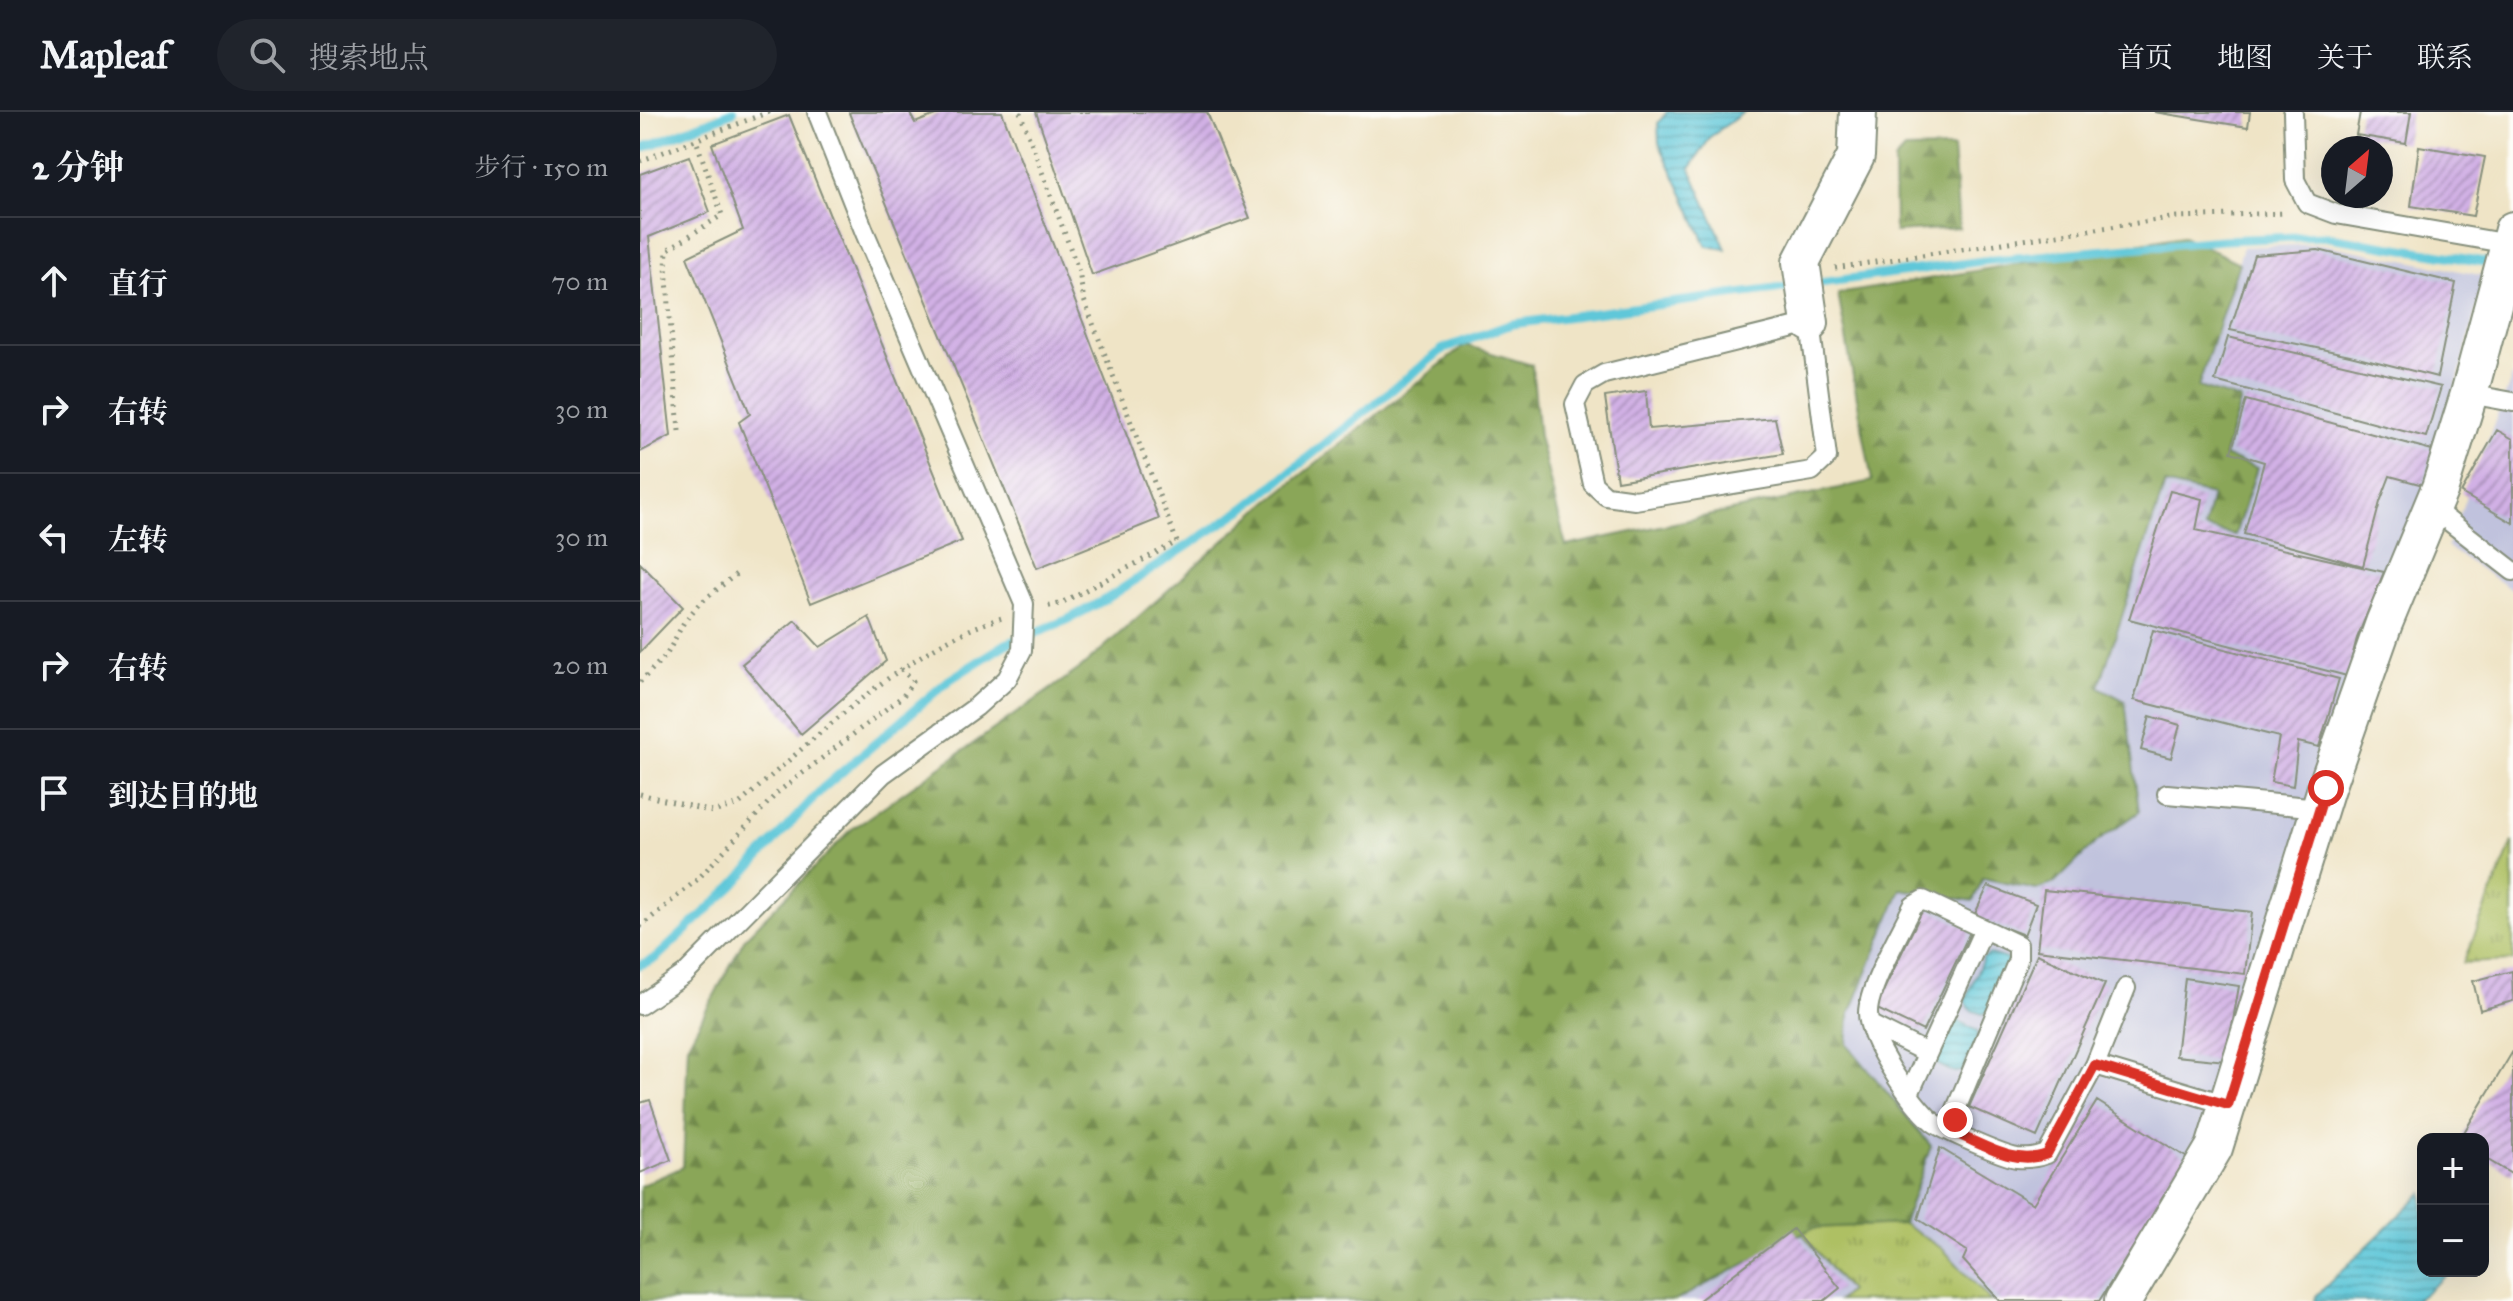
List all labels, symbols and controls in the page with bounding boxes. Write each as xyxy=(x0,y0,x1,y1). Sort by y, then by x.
search box xyxy=(217,19,777,91)
text: Mapleaf xyxy=(40,32,169,78)
icon: search xyxy=(245,33,289,77)
text: 搜索地点 xyxy=(309,40,429,76)
text: 首页 xyxy=(2117,40,2173,75)
text: 地图 xyxy=(2217,40,2273,75)
text: 关于 xyxy=(2317,40,2373,75)
text: 联系 xyxy=(2417,40,2473,75)
north arrow xyxy=(2321,136,2393,208)
text: 2 分钟 xyxy=(32,147,124,188)
text: 步行 · 150 m xyxy=(474,151,608,183)
icon: ahead xyxy=(32,259,76,303)
text: 70 m xyxy=(552,265,608,297)
text: 直行 xyxy=(108,266,168,302)
icon: right xyxy=(32,387,76,431)
text: 30 m xyxy=(555,393,608,425)
text: 右转 xyxy=(108,394,168,430)
icon: left xyxy=(32,515,76,559)
text: 30 m xyxy=(555,521,608,553)
text: 左转 xyxy=(108,522,168,558)
icon: right xyxy=(32,643,76,687)
text: 20 m xyxy=(553,649,608,681)
text: 右转 xyxy=(108,650,168,686)
route start xyxy=(2308,770,2344,806)
icon: arrive xyxy=(32,771,76,815)
text: 到达目的地 xyxy=(108,778,258,814)
route end xyxy=(1937,1102,1973,1138)
map controls xyxy=(2417,1133,2489,1277)
button: + xyxy=(2417,1133,2489,1205)
button: − xyxy=(2417,1205,2489,1277)

